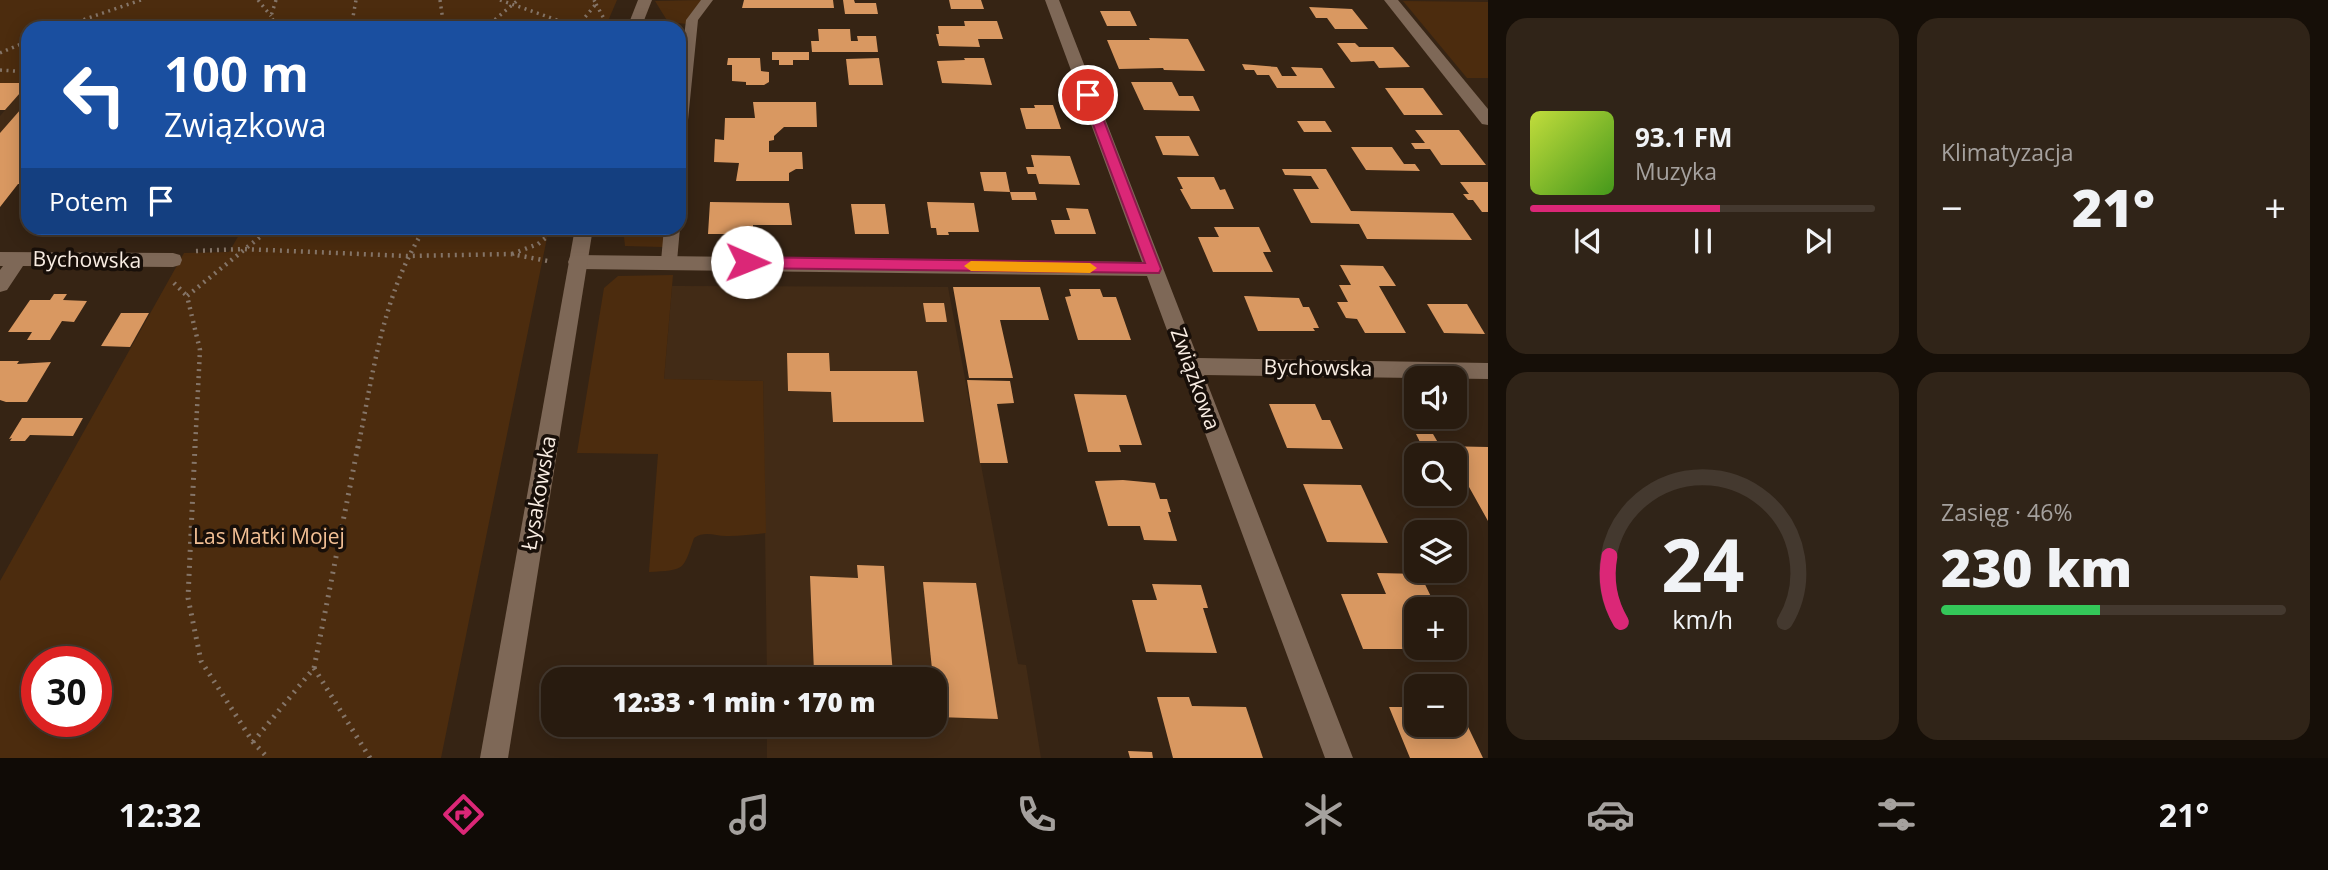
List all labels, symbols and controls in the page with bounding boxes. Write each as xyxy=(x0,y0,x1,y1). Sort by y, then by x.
text: 100 m xyxy=(164,40,309,106)
icon: left xyxy=(49,49,140,140)
pin xyxy=(1058,65,1118,125)
icon: arrive xyxy=(1069,76,1107,114)
text: Związkowa xyxy=(164,103,327,146)
text: 93.1 FM xyxy=(1635,119,1733,155)
text: Klimatyzacja xyxy=(1941,136,2074,168)
text: Muzyka xyxy=(1635,155,1717,187)
text: 21° xyxy=(2072,171,2155,242)
text: − xyxy=(1941,181,1963,233)
text: + xyxy=(2264,181,2286,233)
icon: arrive xyxy=(142,182,180,220)
text: Potem xyxy=(49,183,128,219)
icon: previous xyxy=(1569,222,1607,260)
icon: pause xyxy=(1684,222,1722,260)
icon: next xyxy=(1799,222,1837,260)
position arrow xyxy=(710,225,784,299)
street label: Bychowska xyxy=(32,244,142,274)
street label: Związkowa xyxy=(1165,324,1227,434)
street label: Bychowska xyxy=(1263,352,1373,382)
map controls xyxy=(1404,366,1467,737)
button: sound xyxy=(1404,366,1467,429)
street label: Łysakowska xyxy=(514,433,562,552)
button: search xyxy=(1404,443,1467,506)
text: Zasięg · 46% xyxy=(1941,496,2072,528)
text: 24 xyxy=(1661,514,1744,613)
button: layers xyxy=(1404,520,1467,583)
park label: Las Matki Mojej xyxy=(193,522,345,550)
text: 230 km xyxy=(1941,531,2132,602)
button: + xyxy=(1404,597,1467,660)
text: km/h xyxy=(1672,602,1733,636)
speed limit sign: 30 xyxy=(21,646,112,737)
button: − xyxy=(1404,674,1467,737)
text: 12:33 · 1 min · 170 m xyxy=(613,684,875,720)
icon: directions xyxy=(439,790,488,839)
icon: music xyxy=(725,790,774,839)
icon: phone xyxy=(1012,790,1061,839)
icon: climate xyxy=(1299,790,1348,839)
icon: car xyxy=(1586,790,1635,839)
icon: filters xyxy=(1872,790,1921,839)
text: 12:32 xyxy=(119,793,201,836)
text: 21° xyxy=(2159,793,2209,836)

